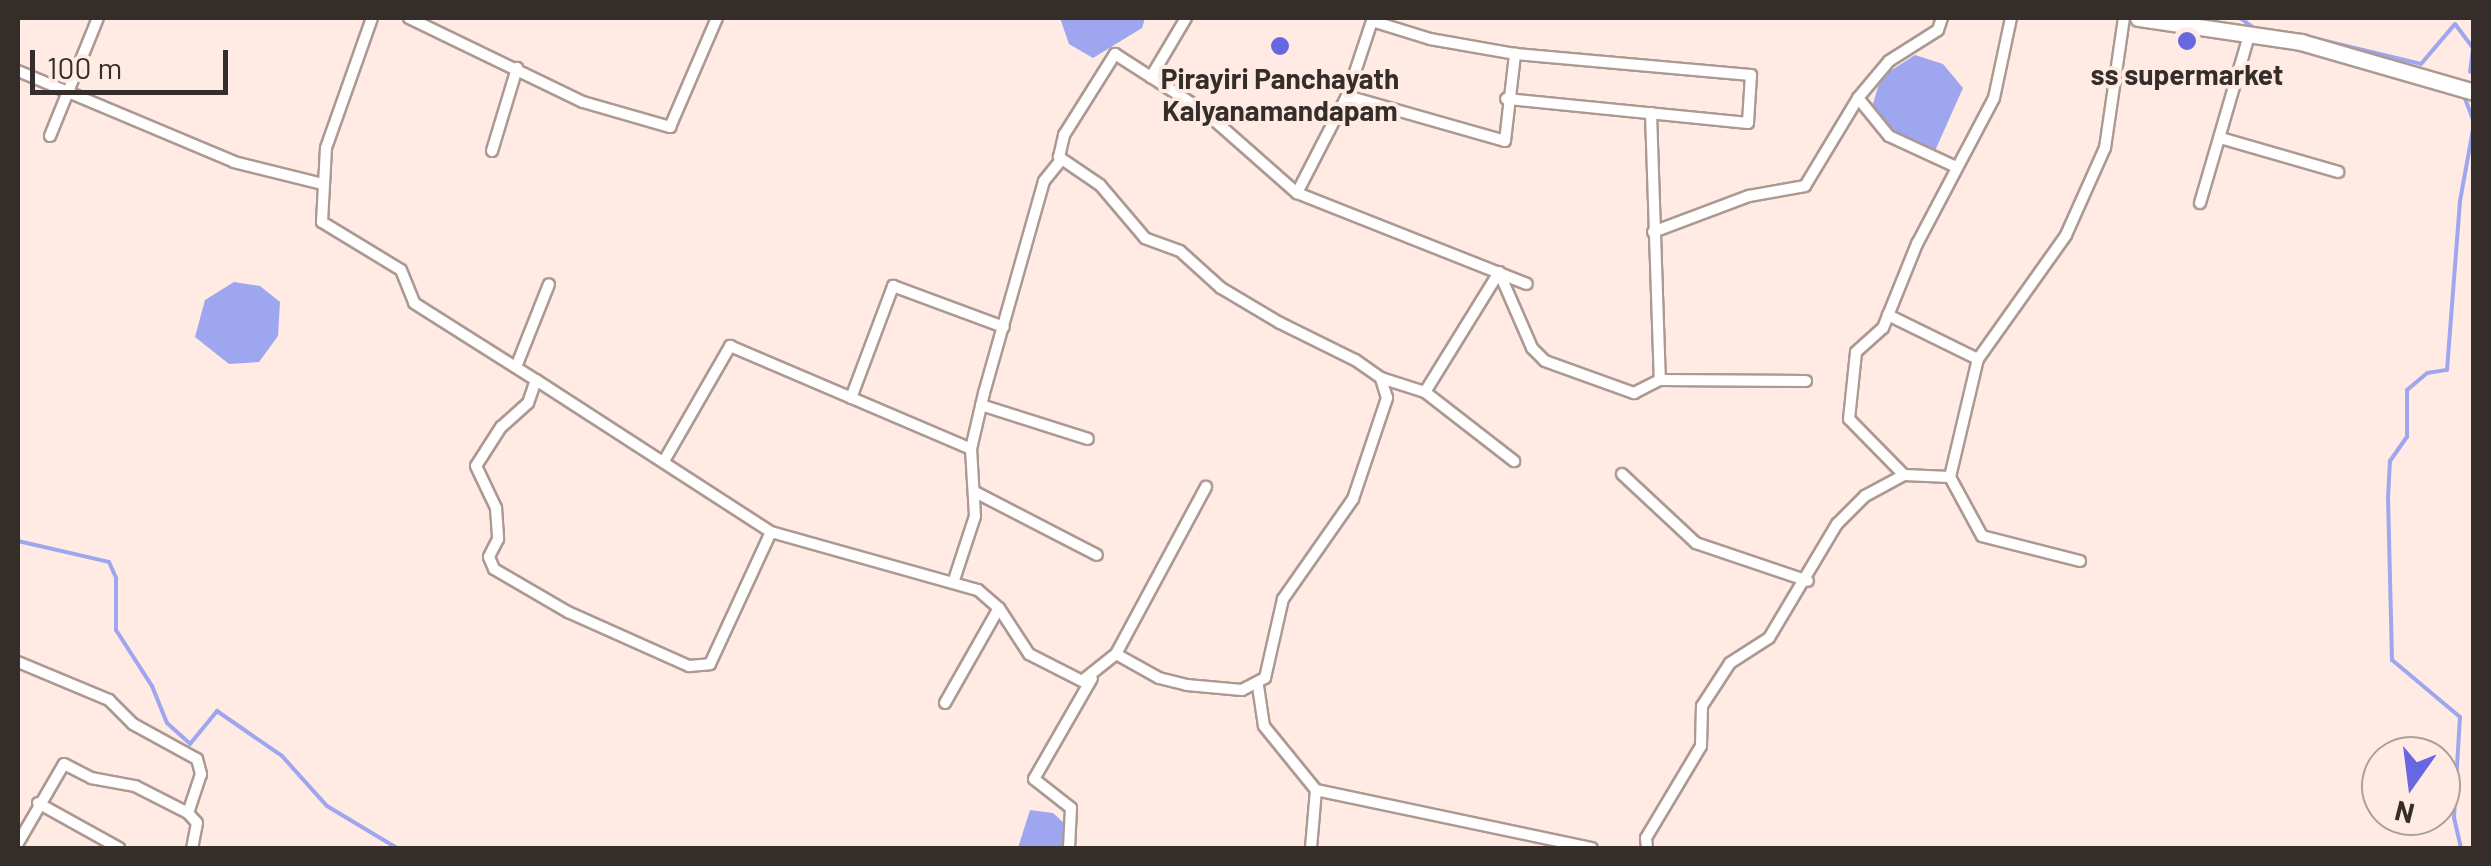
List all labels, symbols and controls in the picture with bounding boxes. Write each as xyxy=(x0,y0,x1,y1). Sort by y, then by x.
scale bar xyxy=(35,30,232,92)
marker: ss supermarket xyxy=(2176,30,2198,52)
marker: Pirayiri Panchayath Kalyanamandapam xyxy=(1269,35,1291,57)
text: 100 m xyxy=(47,49,122,85)
place label: ss supermarket xyxy=(2091,57,2283,91)
place label: Pirayiri Panchayath Kalyanamandapam xyxy=(1161,61,1399,127)
north arrow xyxy=(2361,736,2461,836)
text: N xyxy=(2391,794,2417,832)

